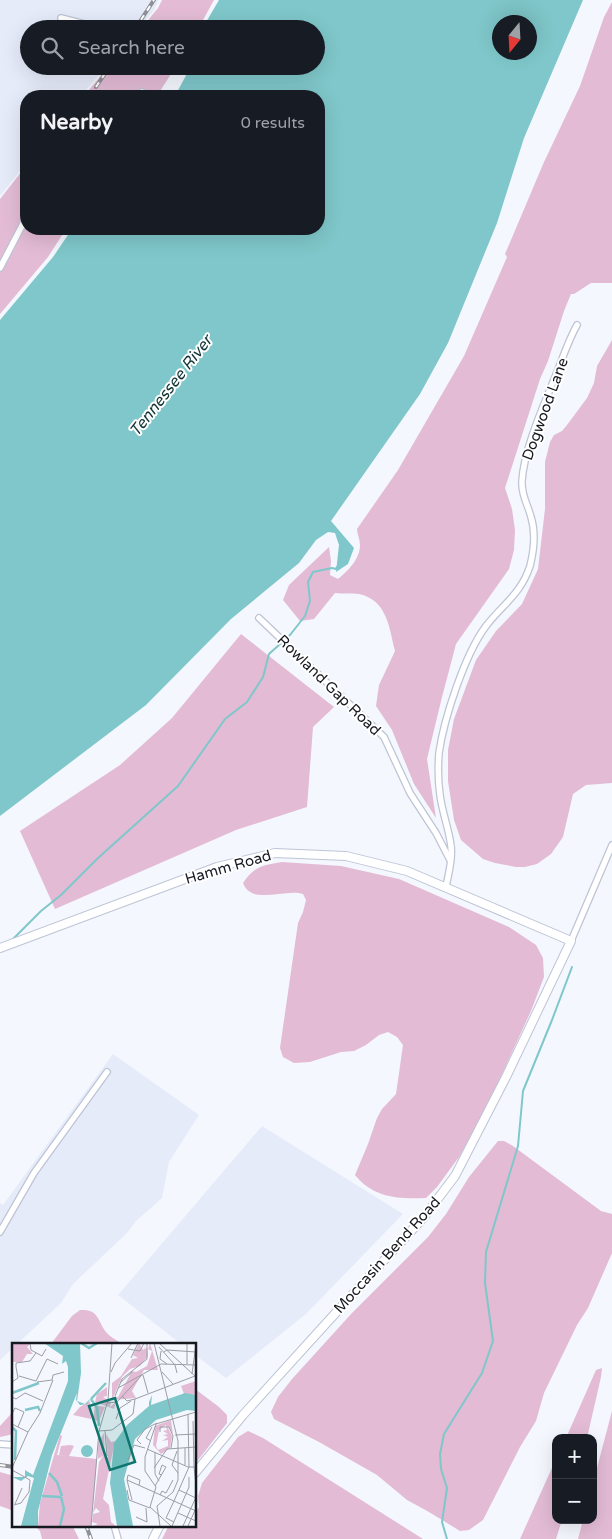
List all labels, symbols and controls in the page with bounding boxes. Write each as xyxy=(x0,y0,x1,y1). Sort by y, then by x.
north arrow xyxy=(492,15,537,60)
search box xyxy=(20,20,325,75)
icon: search xyxy=(38,34,66,62)
text: Search here xyxy=(78,37,185,59)
text: Nearby xyxy=(40,110,113,135)
text: 0 results xyxy=(241,113,305,133)
water label: Tennessee River xyxy=(125,330,218,441)
street label: Dogwood Lane xyxy=(518,355,572,463)
street label: Rowland Gap Road xyxy=(273,631,385,739)
street label: Hamm Road xyxy=(183,846,273,888)
street label: Moccasin Bend Road xyxy=(330,1193,444,1317)
inset map xyxy=(12,1343,196,1526)
map controls xyxy=(552,1434,597,1524)
button: + xyxy=(552,1434,597,1479)
button: − xyxy=(552,1479,597,1524)

